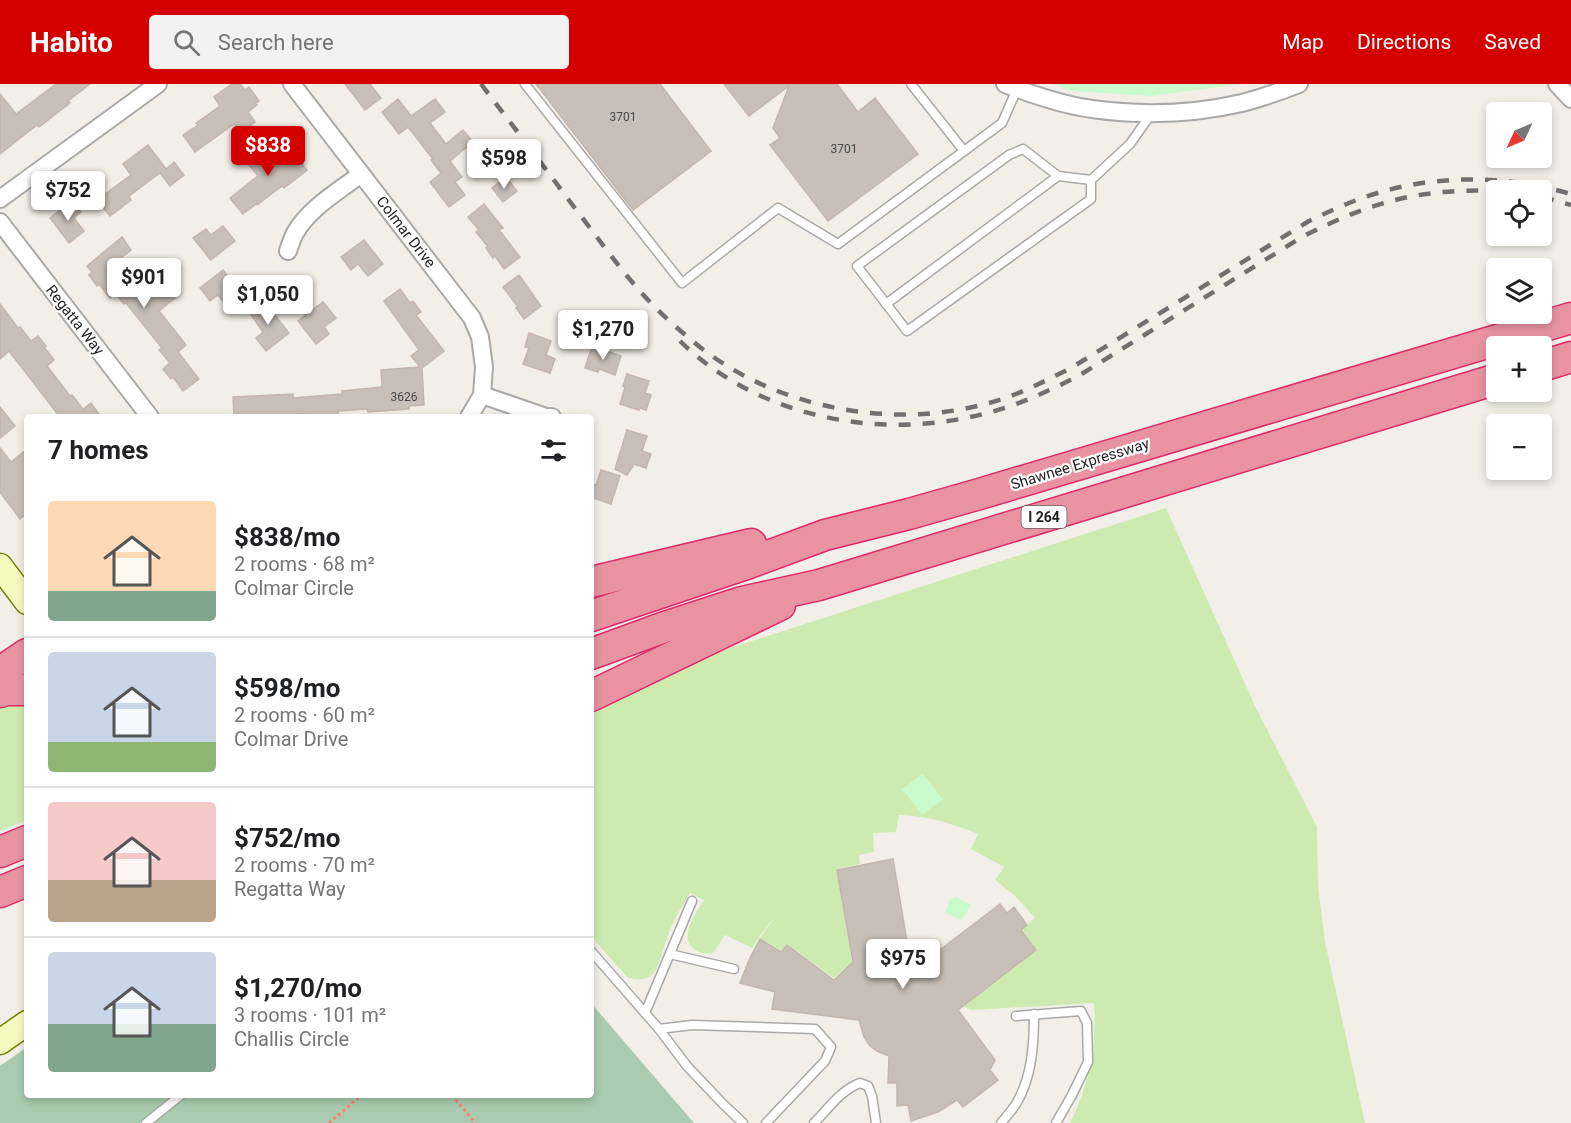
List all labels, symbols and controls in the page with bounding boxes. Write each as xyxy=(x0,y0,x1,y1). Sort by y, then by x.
search box xyxy=(149,15,569,69)
text: Habito xyxy=(30,26,113,59)
icon: search xyxy=(170,26,203,59)
text: Search here xyxy=(218,30,334,55)
text: Map xyxy=(1282,30,1324,54)
text: Directions xyxy=(1357,30,1451,54)
text: Saved xyxy=(1484,30,1541,54)
north arrow xyxy=(1486,102,1552,168)
map controls xyxy=(1486,102,1552,480)
house number: 3701 xyxy=(610,110,636,124)
pin: $838 xyxy=(232,126,304,177)
text: $838 xyxy=(245,133,291,157)
pin: $598 xyxy=(468,139,540,190)
house number: 3701 xyxy=(831,142,857,156)
text: $598 xyxy=(481,146,527,170)
pin: $752 xyxy=(32,171,104,222)
text: $752 xyxy=(45,178,91,202)
button: locate xyxy=(1486,180,1552,246)
street label: Colmar Drive xyxy=(373,193,440,271)
pin: $901 xyxy=(108,258,180,309)
button: layers xyxy=(1486,258,1552,324)
text: $901 xyxy=(121,265,167,289)
pin: $1,050 xyxy=(219,275,317,326)
street label: Regatta Way xyxy=(42,281,108,359)
text: $1,050 xyxy=(237,282,299,306)
pin: $1,270 xyxy=(554,310,652,361)
text: $1,270 xyxy=(572,317,634,341)
button: + xyxy=(1486,336,1552,402)
house number: 3626 xyxy=(391,390,418,404)
button: − xyxy=(1486,414,1552,480)
icon: filters xyxy=(537,434,570,467)
street label: Shawnee Expressway xyxy=(1009,434,1151,494)
text: 7 homes xyxy=(48,435,149,465)
road number: I 264 xyxy=(1022,506,1066,528)
text: $838/mo xyxy=(234,522,341,552)
icon: home xyxy=(96,525,168,597)
text: 2 rooms · 68 m² xyxy=(234,552,375,576)
text: Colmar Circle xyxy=(234,576,354,600)
text: $598/mo xyxy=(234,673,341,703)
icon: home xyxy=(96,676,168,748)
text: 2 rooms · 60 m² xyxy=(234,703,375,727)
text: Colmar Drive xyxy=(234,727,348,751)
text: $752/mo xyxy=(234,823,341,853)
icon: home xyxy=(96,826,168,898)
text: 2 rooms · 70 m² xyxy=(234,853,375,877)
text: Regatta Way xyxy=(234,877,346,901)
pin: $975 xyxy=(867,939,939,990)
text: $975 xyxy=(880,946,926,970)
text: $1,270/mo xyxy=(234,973,362,1003)
icon: home xyxy=(96,976,168,1048)
text: 3 rooms · 101 m² xyxy=(234,1003,386,1027)
text: Challis Circle xyxy=(234,1027,349,1051)

